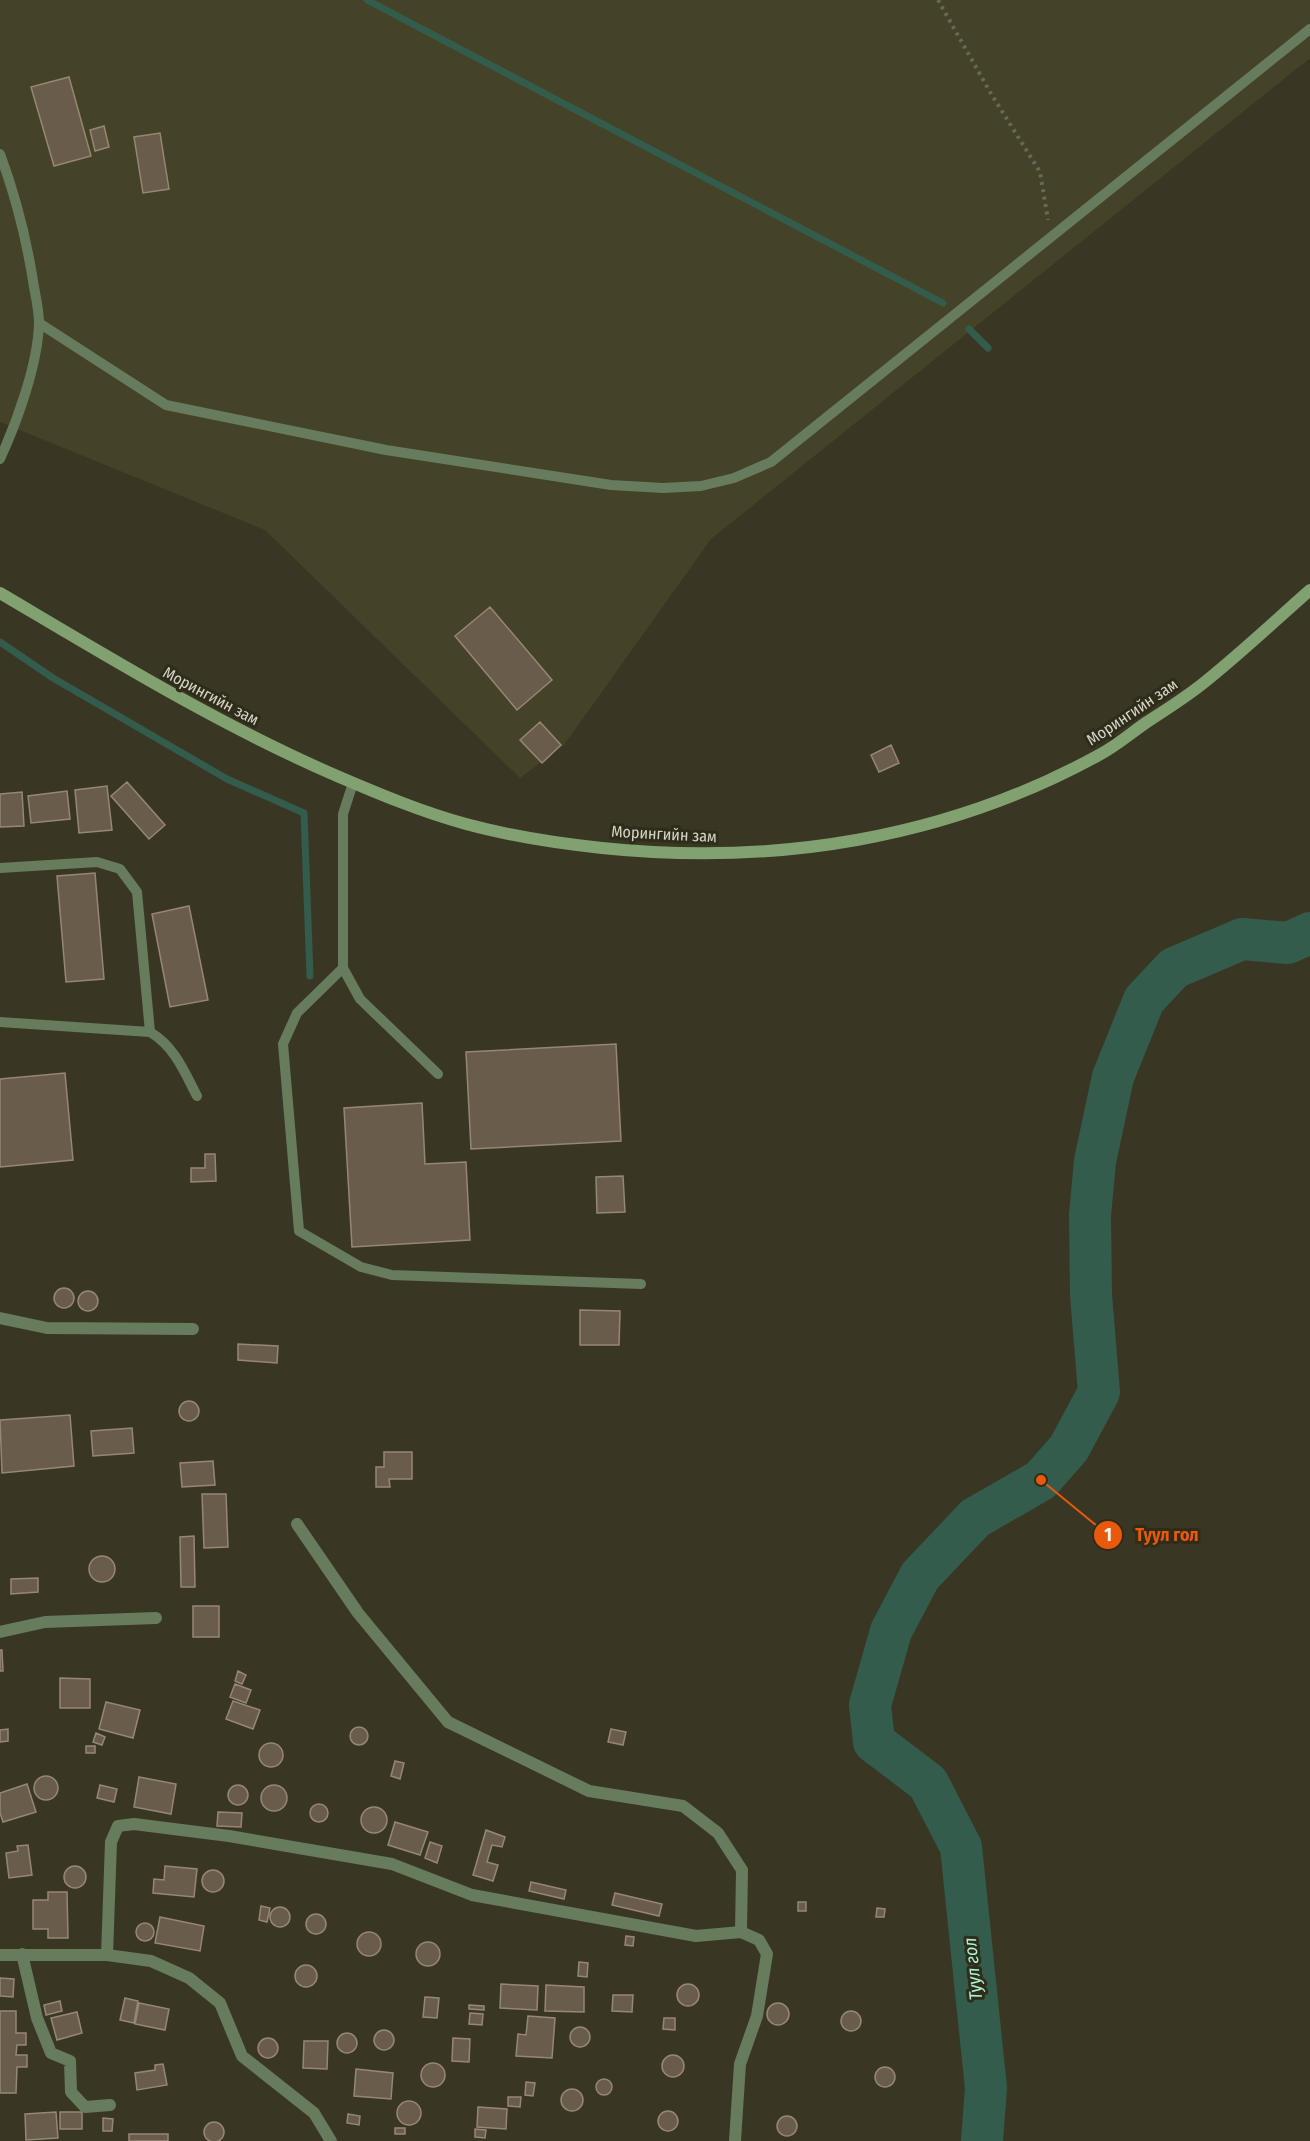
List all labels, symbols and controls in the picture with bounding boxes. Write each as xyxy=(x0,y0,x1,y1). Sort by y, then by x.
street label: Морингийн зам xyxy=(160,663,262,729)
street label: Морингийн зам xyxy=(1083,675,1181,749)
street label: Морингийн зам xyxy=(611,822,717,846)
callout: Туул гол xyxy=(1093,1517,1210,1553)
text: 1 xyxy=(1104,1524,1112,1546)
text: Туул гол xyxy=(1135,1524,1199,1546)
water label: Туул гол xyxy=(959,1937,987,2001)

